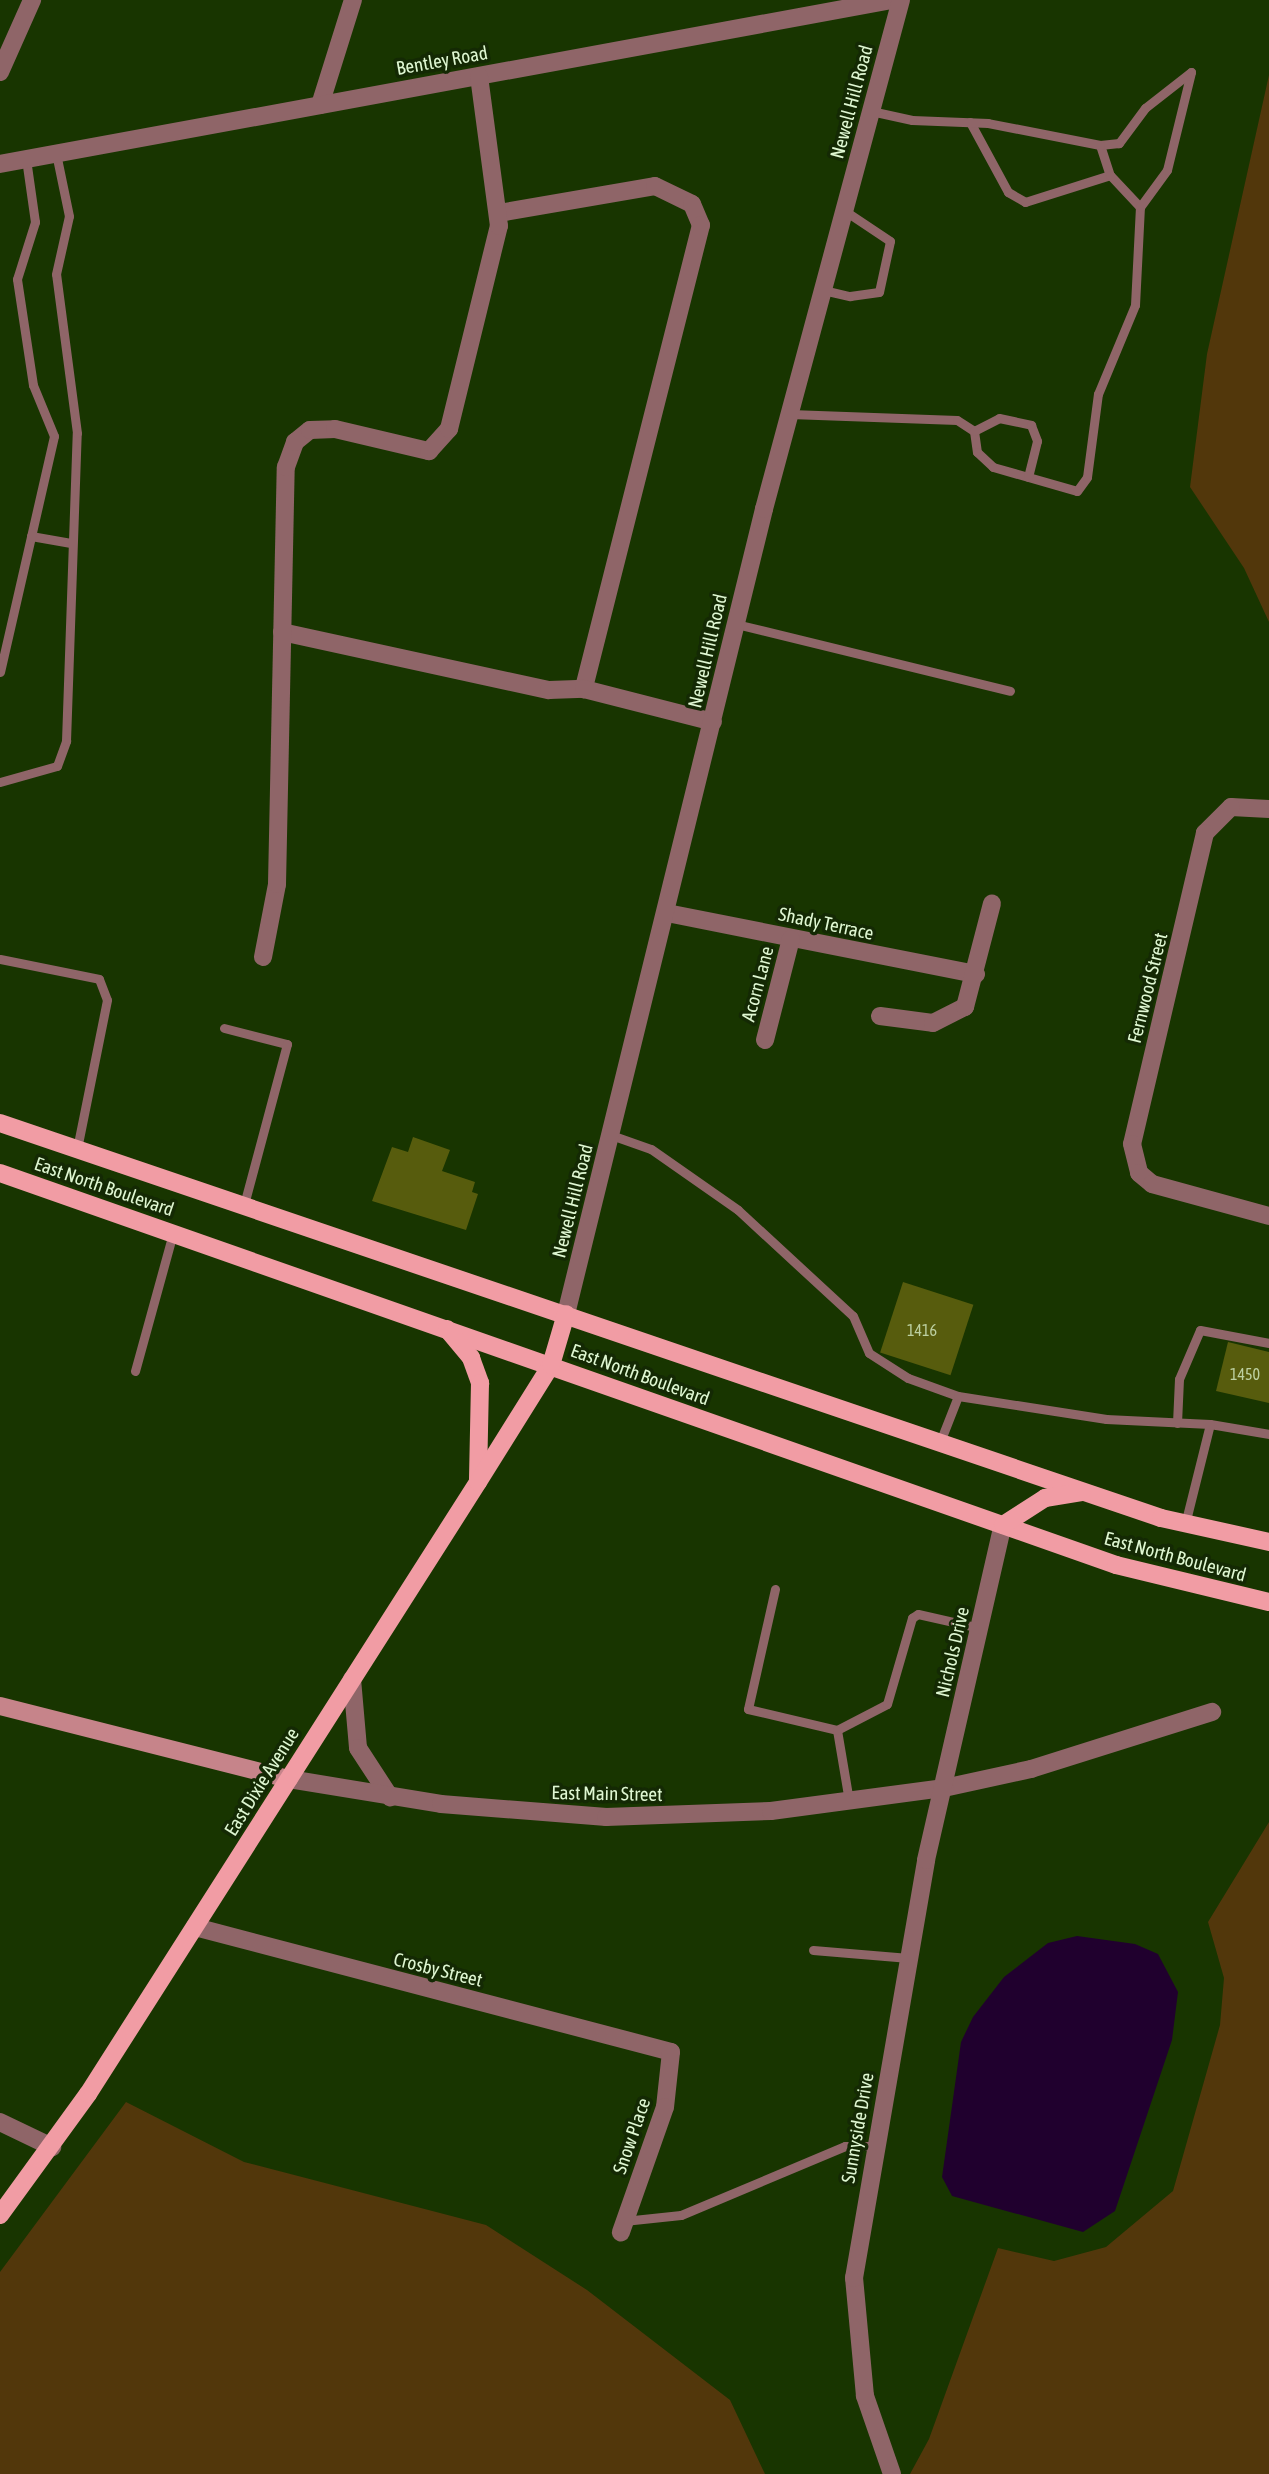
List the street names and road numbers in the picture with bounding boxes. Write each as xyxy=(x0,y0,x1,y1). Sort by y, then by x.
street label: Bentley Road xyxy=(395,42,489,80)
street label: Newell Hill Road xyxy=(826,43,878,161)
street label: Newell Hill Road xyxy=(684,592,732,710)
street label: Shady Terrace xyxy=(776,903,876,945)
street label: Fernwood Street xyxy=(1123,930,1173,1046)
street label: Acorn Lane xyxy=(737,944,779,1024)
street label: Newell Hill Road xyxy=(548,1142,598,1260)
street label: East North Boulevard xyxy=(31,1152,177,1222)
street label: East North Boulevard xyxy=(567,1339,713,1411)
street label: East North Boulevard xyxy=(1102,1527,1248,1587)
street label: Nichols Drive xyxy=(932,1605,974,1699)
street label: East Dixie Avenue xyxy=(220,1724,304,1840)
street label: East Main Street xyxy=(551,1782,663,1806)
street label: Crosby Street xyxy=(391,1948,485,1992)
street label: Sunnyside Drive xyxy=(837,2071,879,2185)
street label: Snow Place xyxy=(608,2095,656,2177)

